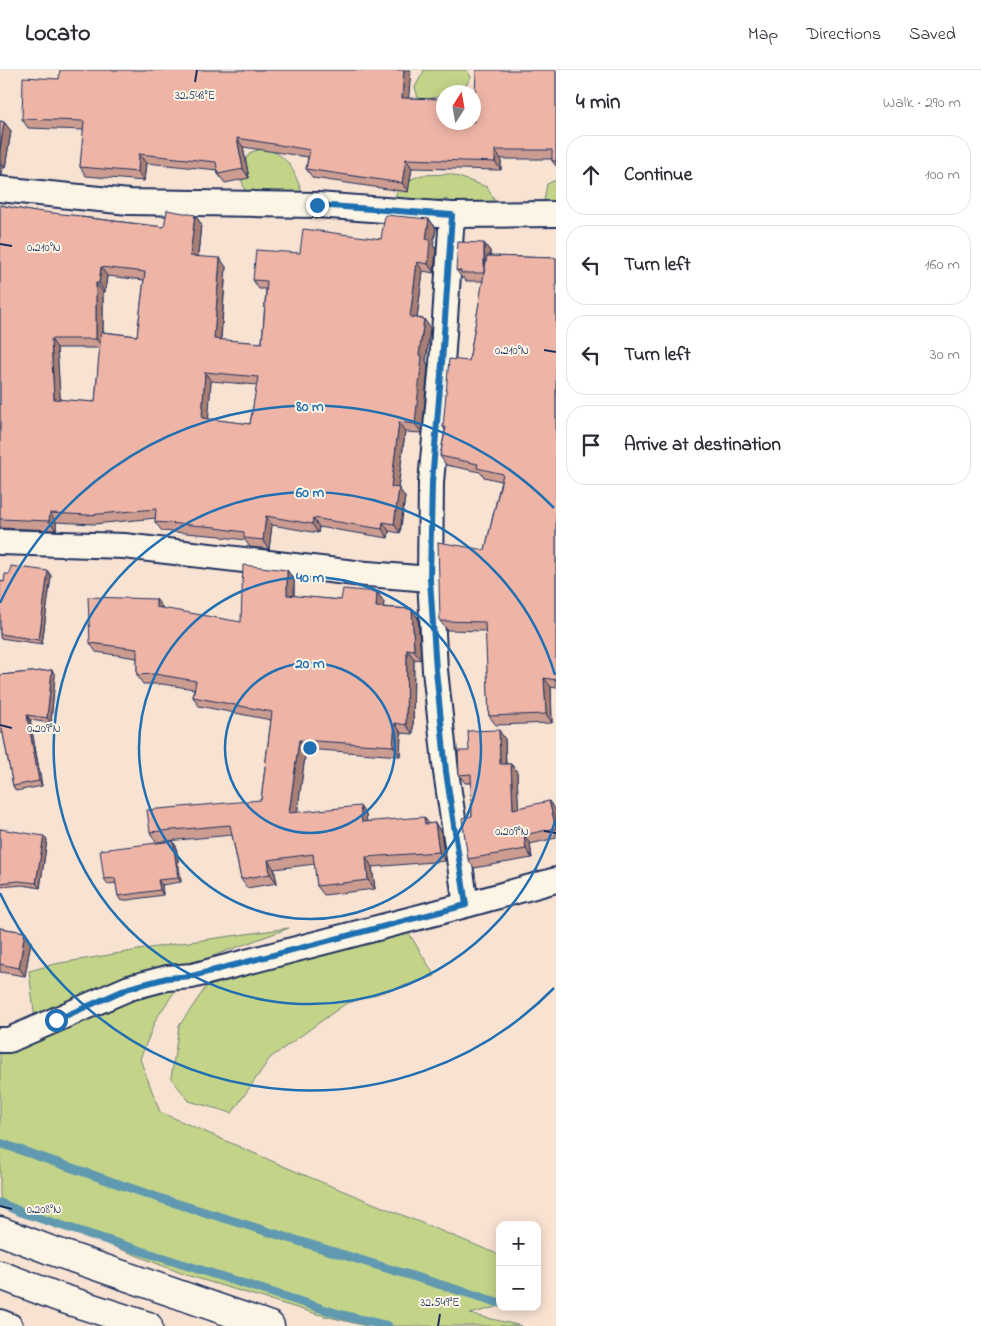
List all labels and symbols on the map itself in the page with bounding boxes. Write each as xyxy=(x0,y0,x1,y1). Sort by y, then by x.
north arrow xyxy=(436,85,481,130)
text: 32.548°E xyxy=(175,87,215,105)
route end xyxy=(306,194,329,217)
text: 0.210°N xyxy=(27,239,61,257)
text: 0.210°N xyxy=(495,342,529,360)
text: 80 m xyxy=(295,396,324,418)
text: 60 m xyxy=(295,482,325,504)
text: 40 m xyxy=(295,567,324,589)
text: 20 m xyxy=(294,653,325,675)
text: 0.209°N xyxy=(27,720,61,738)
centre of rings xyxy=(301,739,319,757)
text: 0.209°N xyxy=(495,823,529,841)
route start xyxy=(45,1009,68,1032)
text: 0.208°N xyxy=(27,1201,61,1219)
text: 32.549°E xyxy=(420,1294,460,1312)

